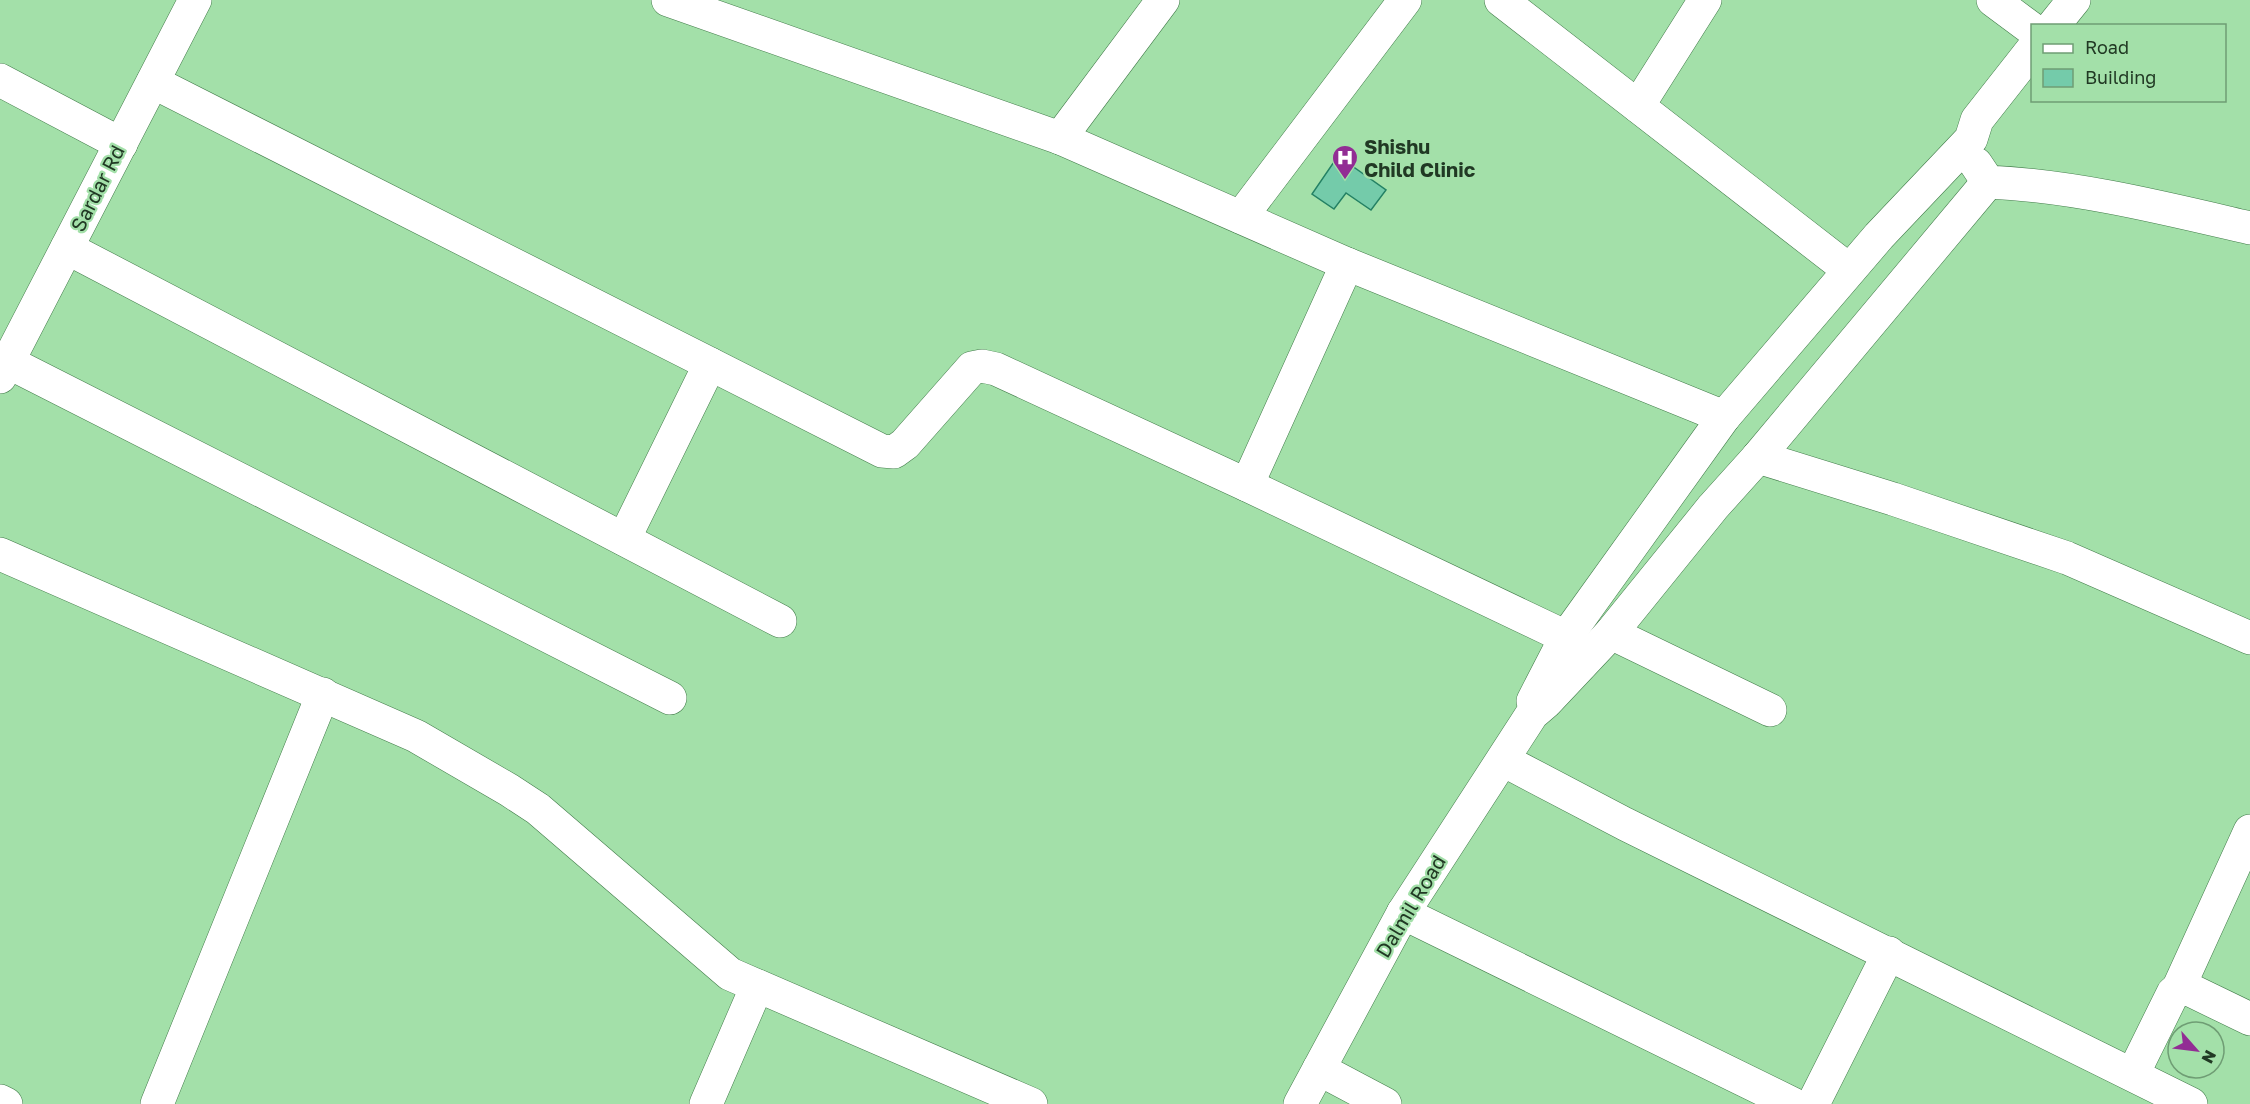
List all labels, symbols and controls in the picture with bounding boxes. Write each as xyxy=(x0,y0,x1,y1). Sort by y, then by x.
legend xyxy=(2031,24,2226,102)
text: Road xyxy=(2085,36,2129,58)
text: Building xyxy=(2085,66,2156,88)
place label: Shishu Child Clinic xyxy=(1364,134,1475,181)
street label: Sardar Rd xyxy=(65,141,129,235)
hospital icon: Shishu Child Clinic xyxy=(1330,143,1360,181)
street label: Dalmil Road xyxy=(1370,850,1450,962)
north arrow xyxy=(2166,1020,2226,1080)
text: N xyxy=(2198,1047,2221,1067)

